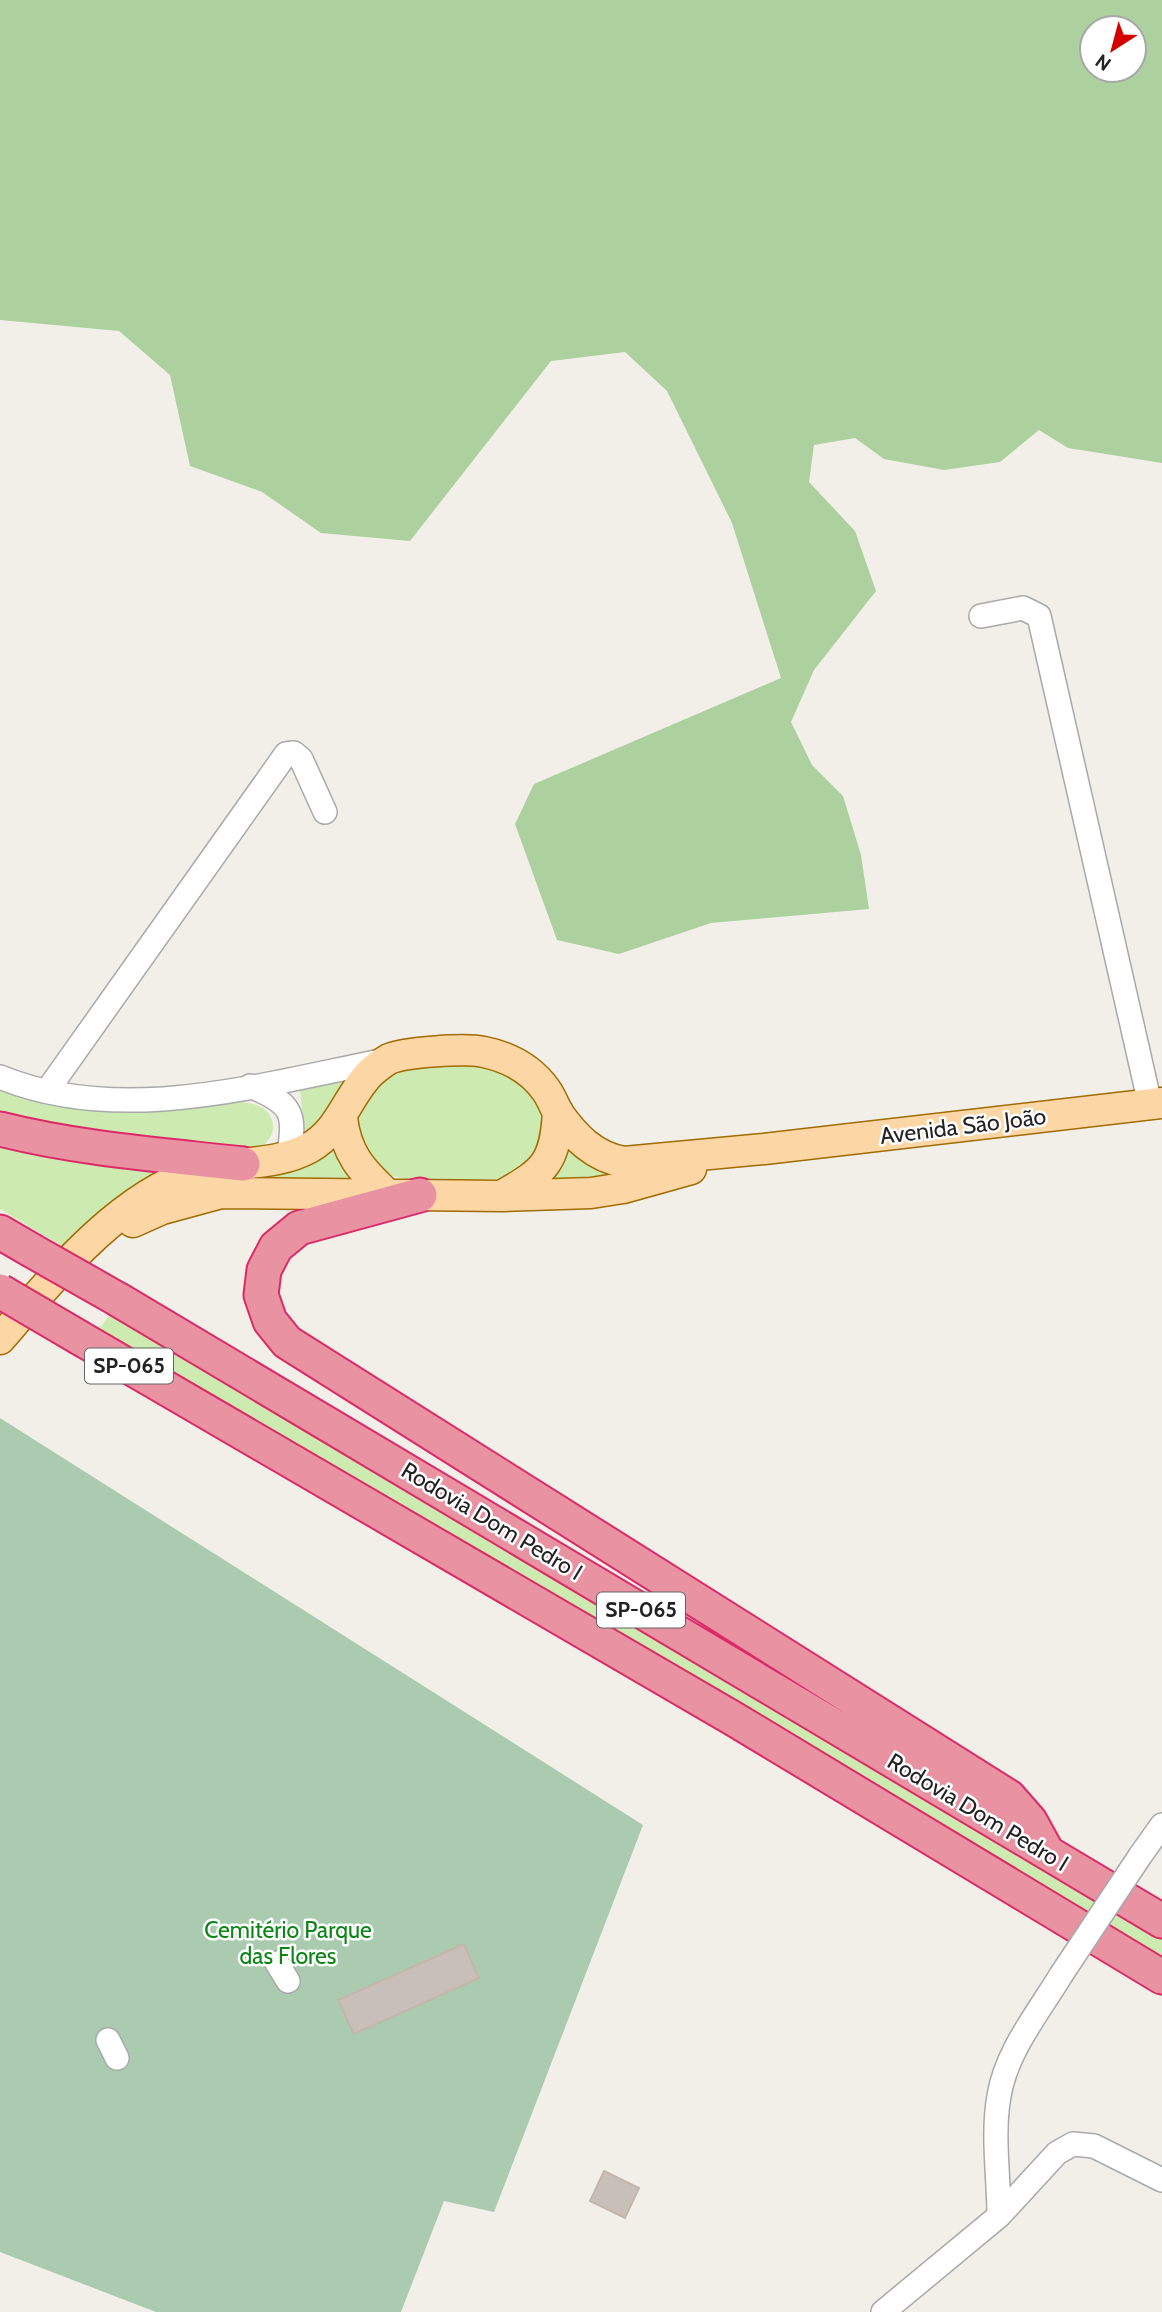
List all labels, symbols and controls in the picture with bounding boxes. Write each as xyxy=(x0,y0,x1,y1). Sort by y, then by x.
north arrow xyxy=(1078,14,1148,84)
text: N xyxy=(1091,49,1115,76)
street label: Avenida São João xyxy=(878,1102,1048,1150)
road number: SP-065 xyxy=(85,1348,173,1384)
street label: Rodovia Dom Pedro I xyxy=(396,1456,588,1586)
road number: SP-065 xyxy=(597,1592,685,1628)
street label: Rodovia Dom Pedro I xyxy=(882,1747,1074,1877)
park label: Cemitério Parque das Flores xyxy=(204,1916,372,1970)

